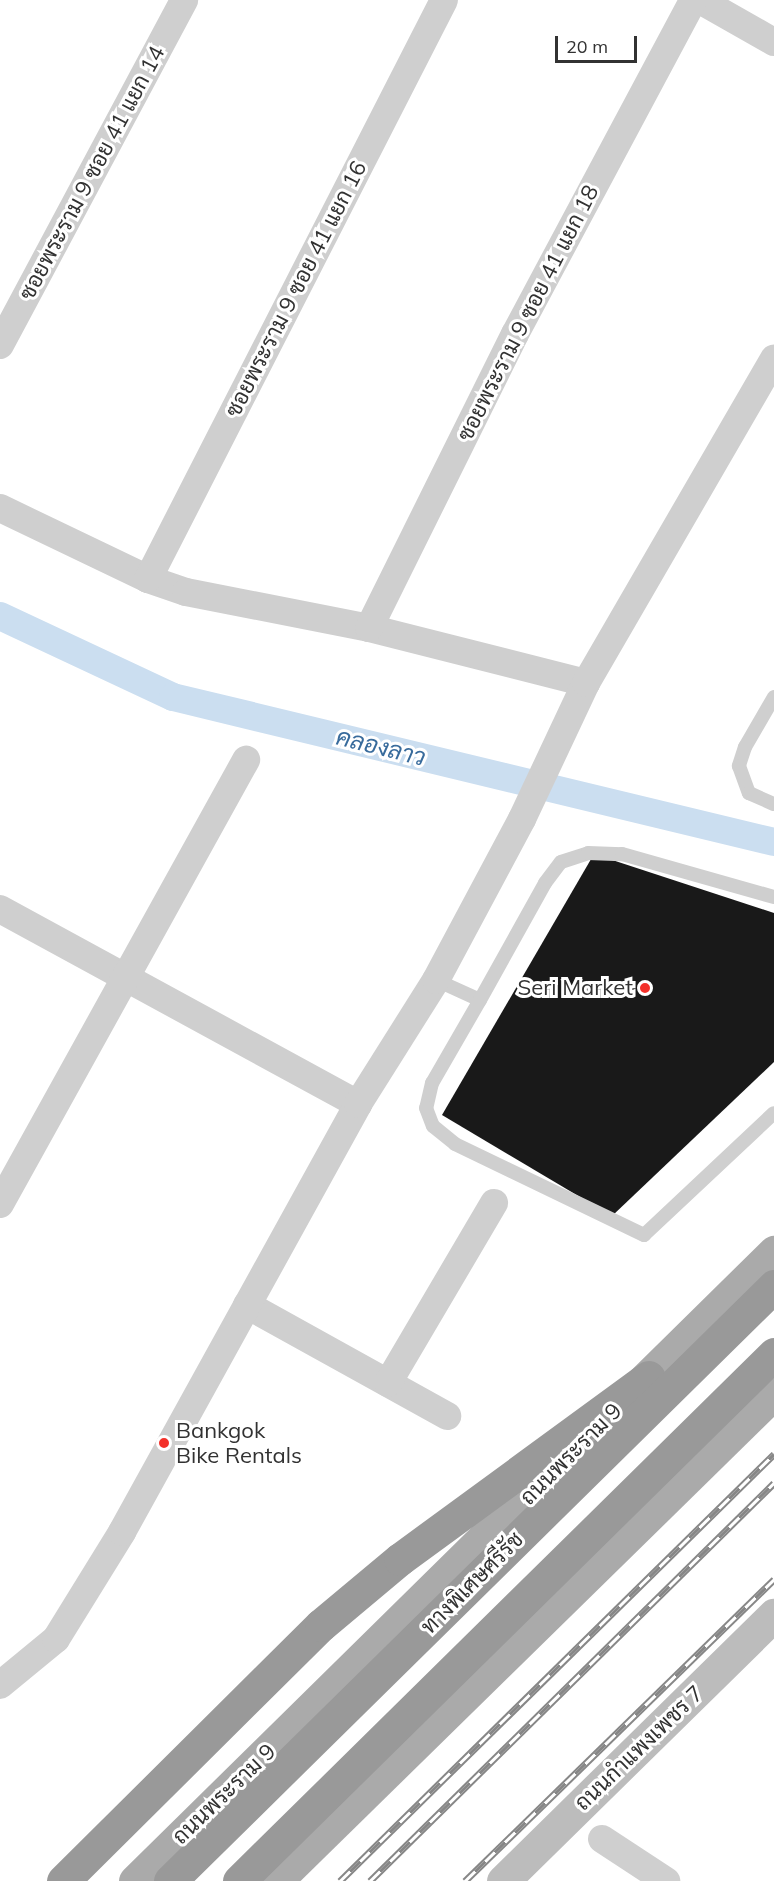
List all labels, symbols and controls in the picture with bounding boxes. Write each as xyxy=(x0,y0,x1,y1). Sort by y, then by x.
scale bar xyxy=(558,24,640,62)
text: 20 m xyxy=(566,35,608,58)
street label: ซอยพระราม 9 ซอย 41 แยก 14 xyxy=(14,41,170,305)
street label: ซอยพระราม 9 ซอย 41 แยก 16 xyxy=(220,157,372,421)
street label: ซอยพระราม 9 ซอย 41 แยก 18 xyxy=(452,181,604,445)
water label: คลองลาว xyxy=(333,722,429,772)
place label: Seri Market xyxy=(518,975,633,1001)
marker: Seri Market xyxy=(638,981,652,995)
street label: ถนนพระราม 9 xyxy=(515,1398,627,1510)
place label: Bankgok Bike Rentals xyxy=(176,1417,302,1468)
marker: Bankgok Bike Rentals xyxy=(157,1436,171,1450)
street label: ทางพิเศษศรีรัช xyxy=(415,1526,529,1640)
street label: ถนนกำแพงเพชร 7 xyxy=(569,1680,709,1816)
street label: ถนนพระราม 9 xyxy=(167,1738,281,1850)

